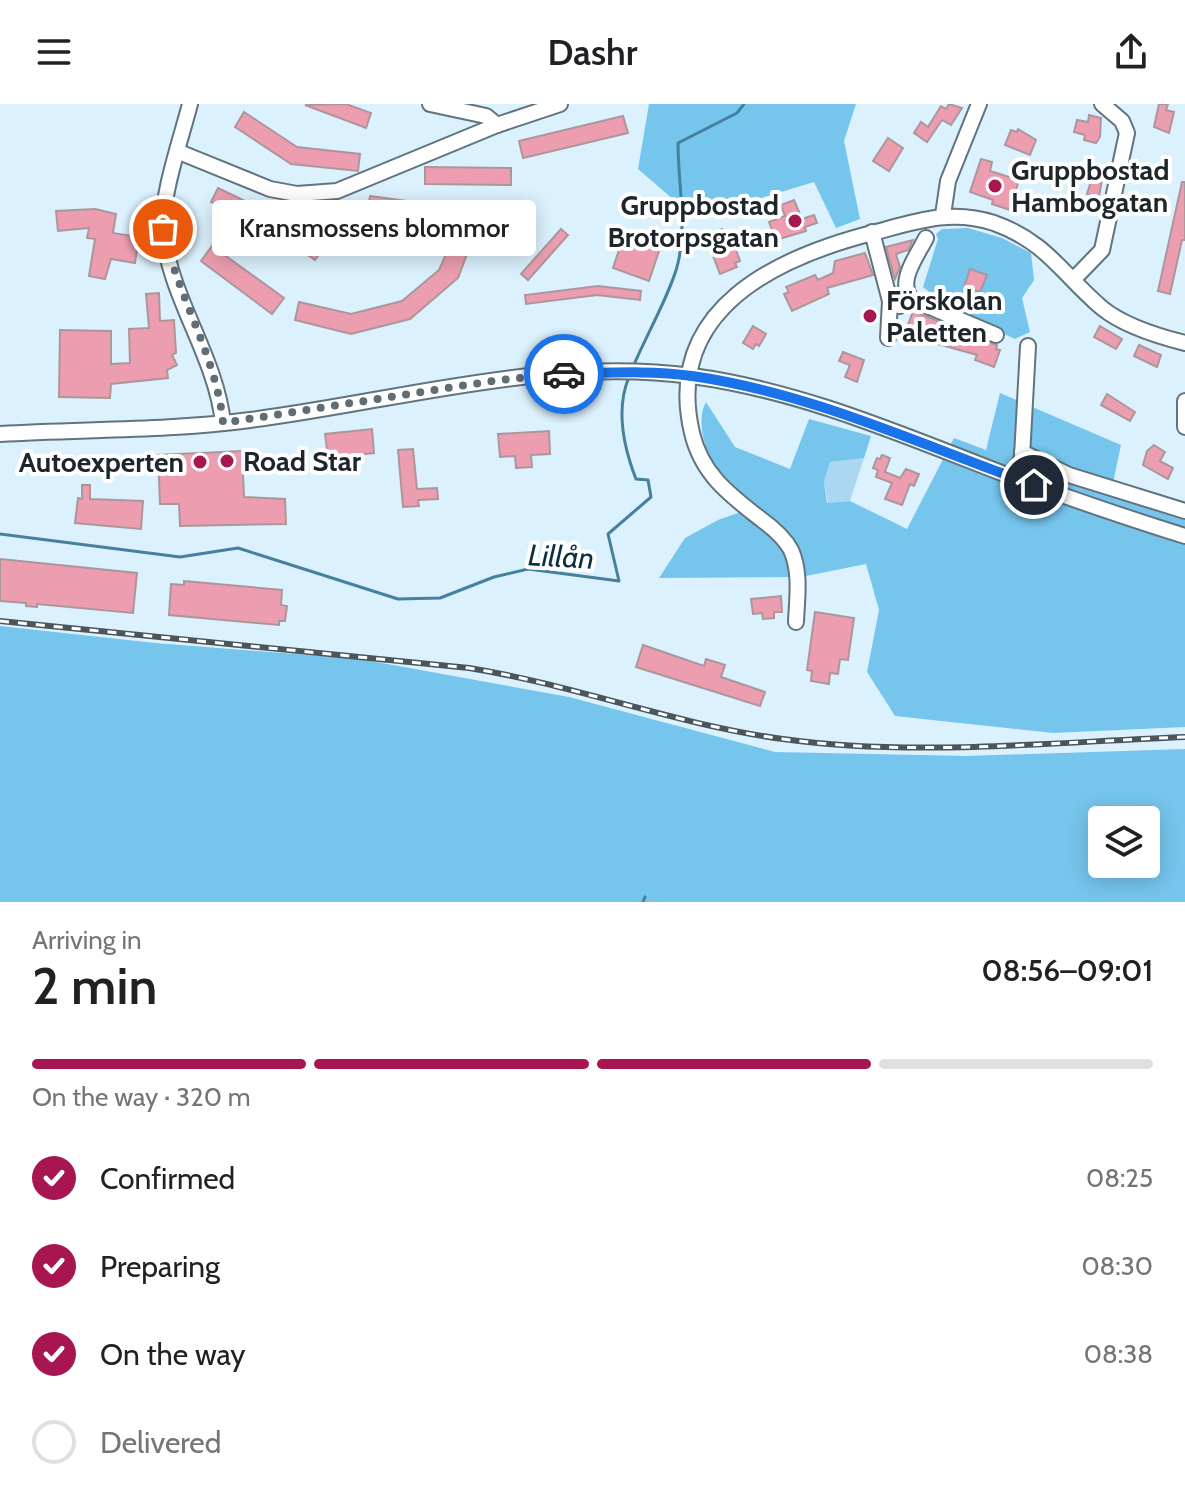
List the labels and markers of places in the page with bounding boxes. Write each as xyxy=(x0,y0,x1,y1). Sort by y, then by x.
place label: Gruppbostad Hambogatan xyxy=(1011,153,1169,219)
marker: Gruppbostad Hambogatan xyxy=(986,177,1004,195)
place label: Gruppbostad Brotorpsgatan xyxy=(607,188,779,254)
pin xyxy=(129,195,197,263)
callout: Kransmossens blommor xyxy=(211,201,535,257)
marker: Gruppbostad Brotorpsgatan xyxy=(786,212,804,230)
place label: Förskolan Paletten xyxy=(886,283,1002,349)
marker: Förskolan Paletten xyxy=(861,307,879,325)
place label: Road Star xyxy=(243,444,362,478)
place label: Autoexperten xyxy=(19,445,184,479)
pin xyxy=(1000,451,1068,519)
marker: Road Star xyxy=(218,452,236,470)
marker: Autoexperten xyxy=(191,453,209,471)

